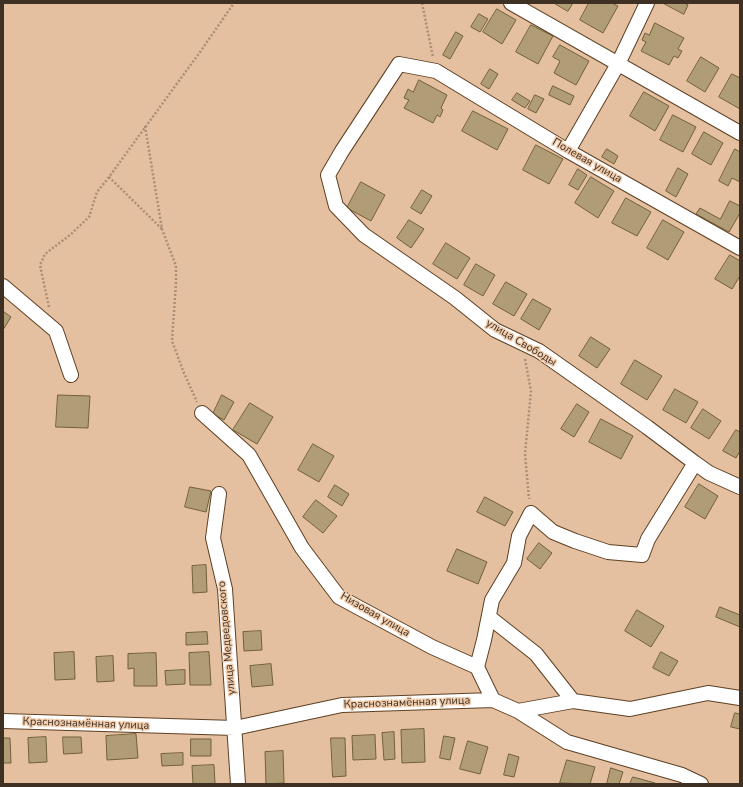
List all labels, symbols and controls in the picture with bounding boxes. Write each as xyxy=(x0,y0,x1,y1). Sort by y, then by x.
street label: Полевая улица xyxy=(550,136,624,186)
street label: улица Свободы xyxy=(483,317,559,369)
street label: улица Медведовского xyxy=(215,580,239,696)
street label: Низовая улица xyxy=(338,590,412,640)
street label: Краснознамённая улица xyxy=(343,694,471,712)
street label: Краснознамённая улица xyxy=(22,715,150,733)

